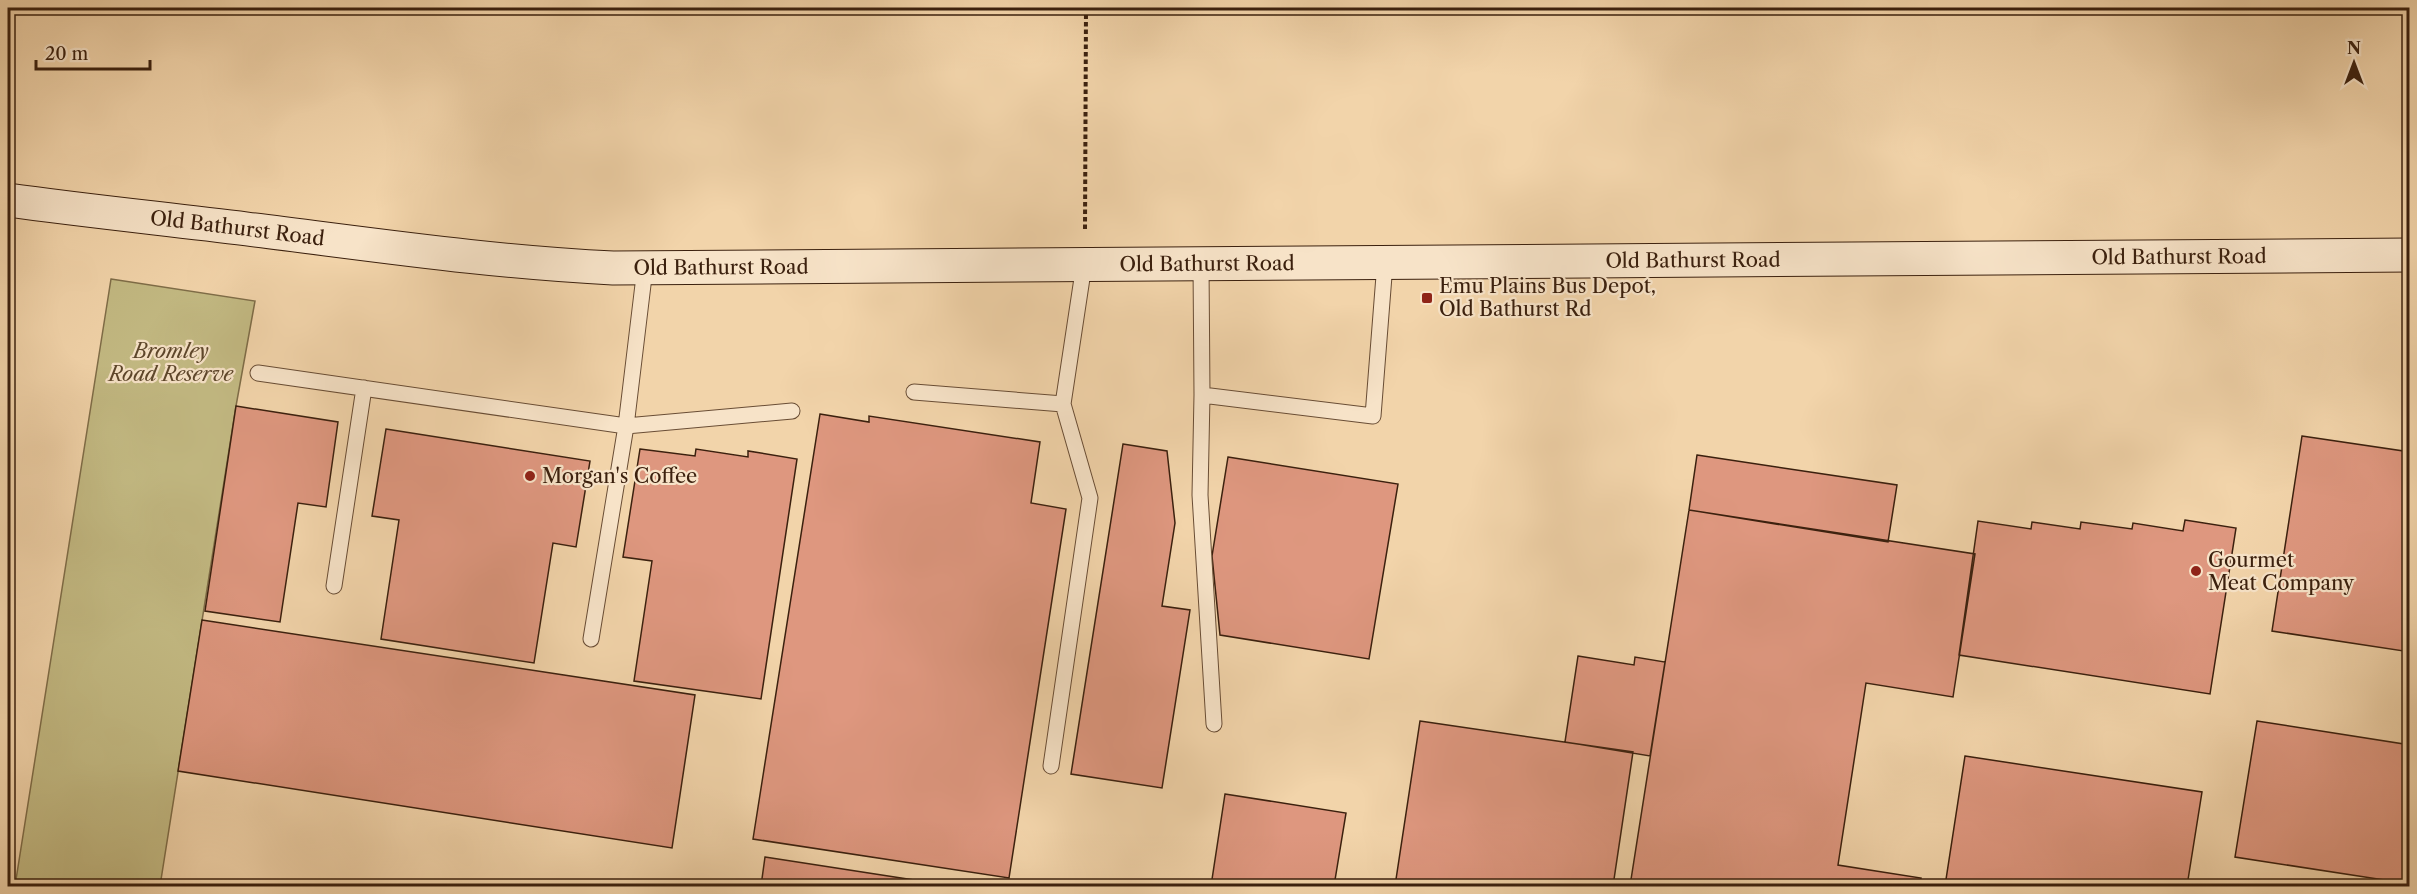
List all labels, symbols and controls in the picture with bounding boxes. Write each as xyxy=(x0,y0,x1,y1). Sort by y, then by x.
scale bar xyxy=(36,33,150,71)
north arrow xyxy=(2324,33,2384,93)
text: N xyxy=(2347,38,2361,58)
text: 20 m xyxy=(45,43,89,65)
street label: Old Bathurst Road xyxy=(149,206,326,251)
street label: Old Bathurst Road xyxy=(2091,244,2267,269)
street label: Old Bathurst Road xyxy=(1605,248,1781,273)
street label: Old Bathurst Road xyxy=(1119,251,1295,276)
street label: Old Bathurst Road xyxy=(633,255,809,280)
place label: Emu Plains Bus Depot, Old Bathurst Rd xyxy=(1439,274,1656,321)
marker: Emu Plains Bus Depot, Old Bathurst Rd xyxy=(1420,291,1434,305)
park label: Bromley Road Reserve xyxy=(107,339,235,386)
place label: Morgan's Coffee xyxy=(542,464,697,488)
marker: Morgan's Coffee xyxy=(523,469,537,483)
place label: Gourmet Meat Company xyxy=(2208,548,2355,595)
marker: Gourmet Meat Company xyxy=(2189,564,2203,578)

